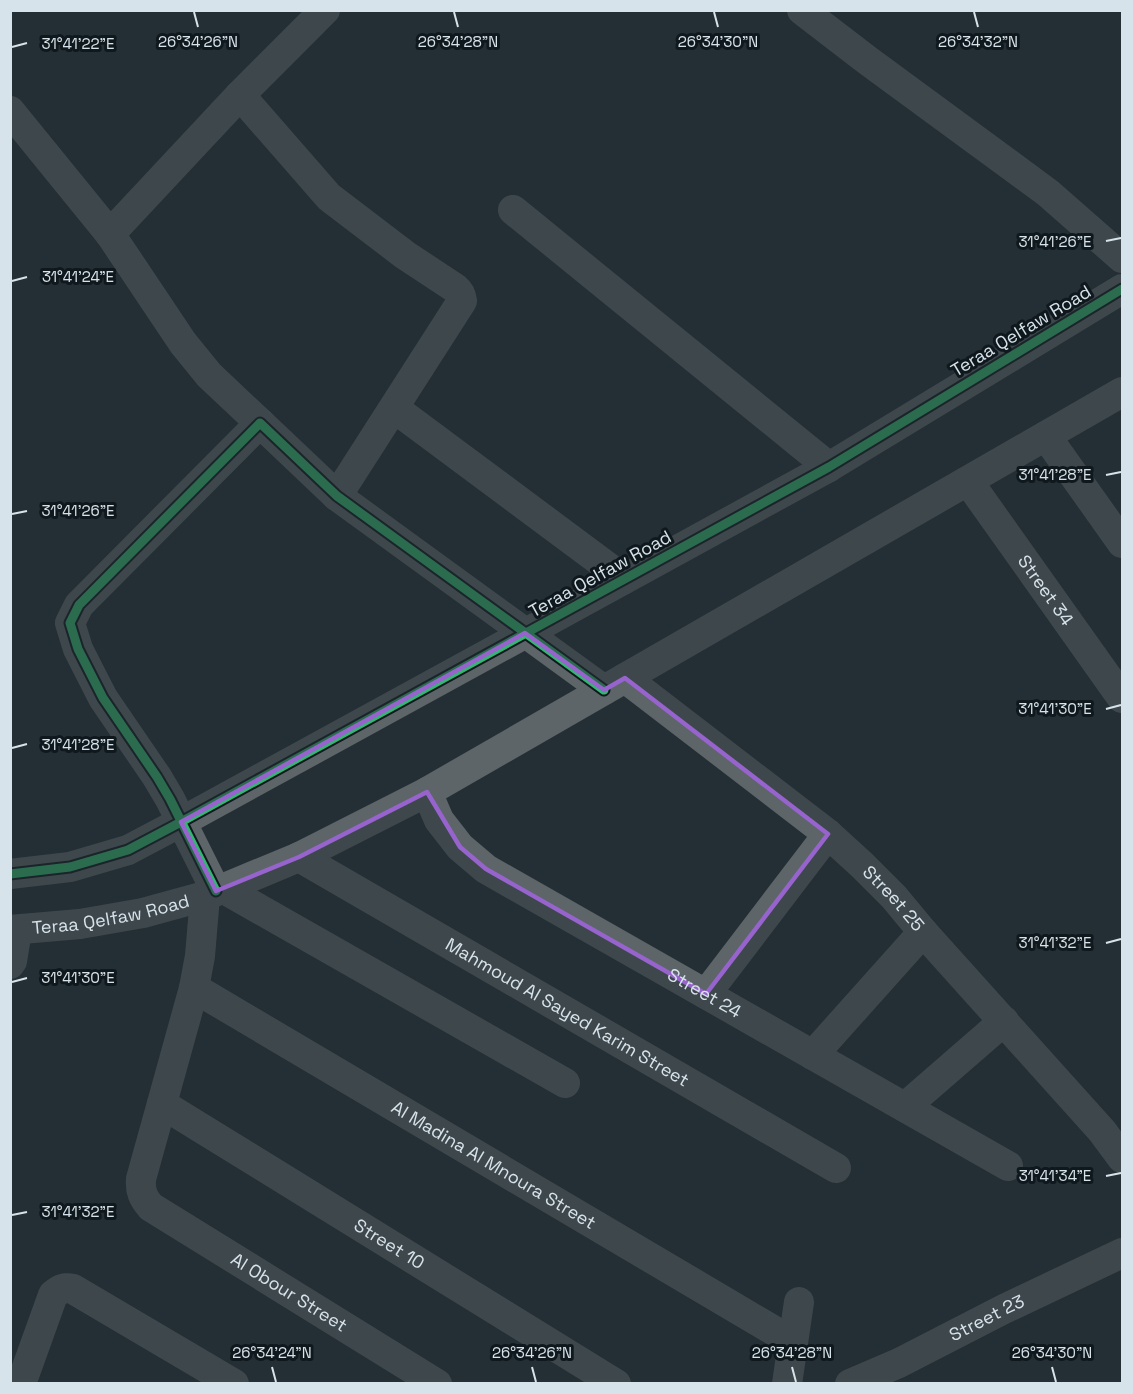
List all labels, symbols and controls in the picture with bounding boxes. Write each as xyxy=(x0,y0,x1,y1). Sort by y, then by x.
text: 26°34'26"N xyxy=(158,32,238,51)
text: 26°34'28"N xyxy=(418,32,498,51)
text: 26°34'30"N xyxy=(678,32,758,51)
text: 26°34'32"N xyxy=(938,32,1018,51)
text: 31°41'22"E xyxy=(42,34,114,53)
text: 31°41'26"E xyxy=(1019,232,1091,251)
text: 31°41'24"E xyxy=(42,267,114,286)
street label: Teraa Qelfaw Road xyxy=(946,280,1095,382)
text: 31°41'28"E xyxy=(1018,465,1092,484)
text: 31°41'26"E xyxy=(42,501,114,520)
street label: Teraa Qelfaw Road xyxy=(524,525,675,622)
street label: Street 34 xyxy=(1013,550,1079,630)
text: 31°41'30"E xyxy=(1018,699,1092,718)
text: 31°41'28"E xyxy=(41,735,115,754)
street label: Street 25 xyxy=(858,860,930,936)
street label: Teraa Qelfaw Road xyxy=(31,889,192,939)
street label: Mahmoud Al Sayed Karim Street xyxy=(442,932,693,1091)
text: 31°41'32"E xyxy=(1019,933,1091,952)
street label: Street 24 xyxy=(664,963,746,1023)
text: 31°41'30"E xyxy=(41,968,115,987)
street label: Al Madina Al Mnoura Street xyxy=(387,1095,600,1234)
text: 31°41'34"E xyxy=(1019,1166,1091,1185)
text: 31°41'32"E xyxy=(42,1202,114,1221)
street label: Street 10 xyxy=(350,1213,429,1274)
street label: Al Obour Street xyxy=(227,1247,352,1337)
street label: Street 23 xyxy=(945,1289,1028,1346)
text: 26°34'24"N xyxy=(232,1343,312,1362)
text: 26°34'26"N xyxy=(492,1343,572,1362)
text: 26°34'28"N xyxy=(752,1343,832,1362)
text: 26°34'30"N xyxy=(1012,1343,1092,1362)

